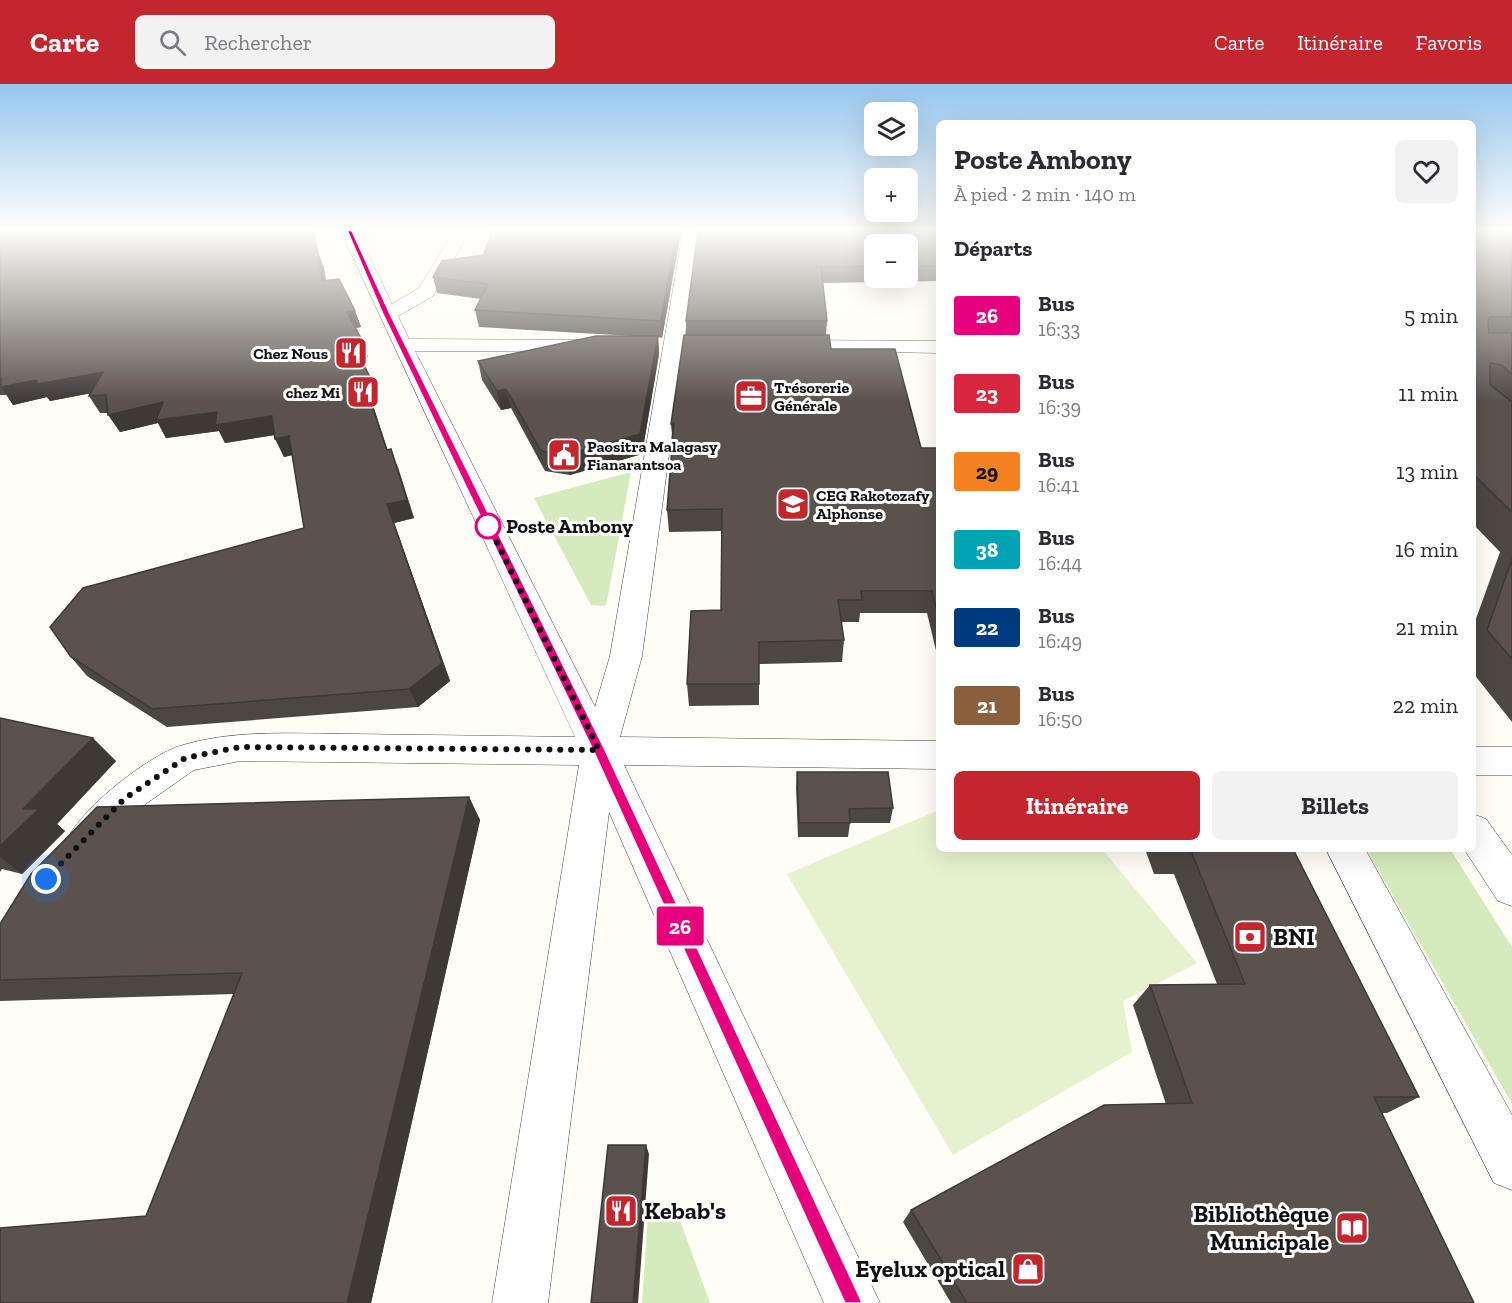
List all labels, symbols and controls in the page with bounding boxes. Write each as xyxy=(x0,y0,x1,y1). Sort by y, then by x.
search box xyxy=(135,15,555,69)
text: Carte xyxy=(30,26,99,59)
icon: search xyxy=(156,26,189,59)
text: Rechercher xyxy=(204,29,312,56)
text: Carte xyxy=(1214,30,1264,55)
text: Itinéraire xyxy=(1297,30,1383,55)
text: Favoris xyxy=(1416,30,1482,55)
map controls xyxy=(864,102,918,288)
button: layers xyxy=(864,102,918,156)
button: heart xyxy=(1395,140,1458,203)
text: Poste Ambony xyxy=(954,143,1132,176)
button: + xyxy=(864,168,918,222)
text: À pied · 2 min · 140 m xyxy=(954,182,1136,206)
button: − xyxy=(864,234,918,288)
text: Départs xyxy=(954,235,1032,262)
text: Bus xyxy=(1038,290,1075,317)
text: 5 min xyxy=(1404,302,1458,329)
text: 26 xyxy=(976,303,998,328)
text: 16:33 xyxy=(1038,317,1080,341)
restaurant icon: Chez Nous xyxy=(333,335,369,371)
place label: Chez Nous xyxy=(253,344,328,363)
text: Bus xyxy=(1038,368,1075,395)
restaurant icon: chez Mi xyxy=(345,374,381,410)
office icon: Trésorerie Générale xyxy=(733,378,769,414)
place label: Trésorerie Générale xyxy=(774,378,850,415)
text: 11 min xyxy=(1398,380,1458,407)
text: 23 xyxy=(976,381,998,406)
place label: chez Mi xyxy=(286,383,340,402)
text: 16:39 xyxy=(1038,395,1081,419)
public building icon: Paositra Malagasy Fianarantsoa xyxy=(546,437,582,473)
place label: Paositra Malagasy Fianarantsoa xyxy=(587,437,718,474)
text: Bus xyxy=(1038,446,1075,473)
text: 13 min xyxy=(1396,458,1458,485)
text: 29 xyxy=(976,459,998,484)
text: 16:41 xyxy=(1038,473,1079,497)
school or university icon: CEG Rakotozafy Alphonse xyxy=(775,486,811,522)
place label: CEG Rakotozafy Alphonse xyxy=(816,486,930,523)
marker: Poste Ambony xyxy=(475,513,501,539)
place label: Poste Ambony xyxy=(506,514,633,538)
text: Bus xyxy=(1038,524,1075,551)
text: 16 min xyxy=(1395,536,1458,563)
text: 38 xyxy=(976,537,998,562)
text: 16:44 xyxy=(1038,551,1082,575)
text: Bus xyxy=(1038,602,1075,629)
text: 21 min xyxy=(1395,614,1458,641)
text: 22 xyxy=(976,615,998,640)
text: 16:49 xyxy=(1038,629,1082,653)
text: Bus xyxy=(1038,680,1075,707)
text: 22 min xyxy=(1393,692,1458,719)
text: 21 xyxy=(977,693,997,718)
text: 16:50 xyxy=(1038,707,1083,731)
button: Itinéraire xyxy=(954,771,1200,840)
button: Billets xyxy=(1212,771,1458,840)
your location xyxy=(31,864,61,894)
line badge: 26 xyxy=(653,906,707,946)
text: 26 xyxy=(669,914,691,939)
bank icon: BNI xyxy=(1232,919,1268,955)
place label: BNI xyxy=(1273,922,1315,951)
restaurant icon: Kebab's xyxy=(603,1193,639,1229)
place label: Kebab's xyxy=(644,1196,726,1225)
place label: Bibliothèque Municipale xyxy=(1193,1199,1329,1256)
library icon: Bibliothèque Municipale xyxy=(1334,1210,1370,1246)
shop icon: Eyelux optical xyxy=(1010,1251,1046,1287)
place label: Eyelux optical xyxy=(855,1254,1005,1283)

